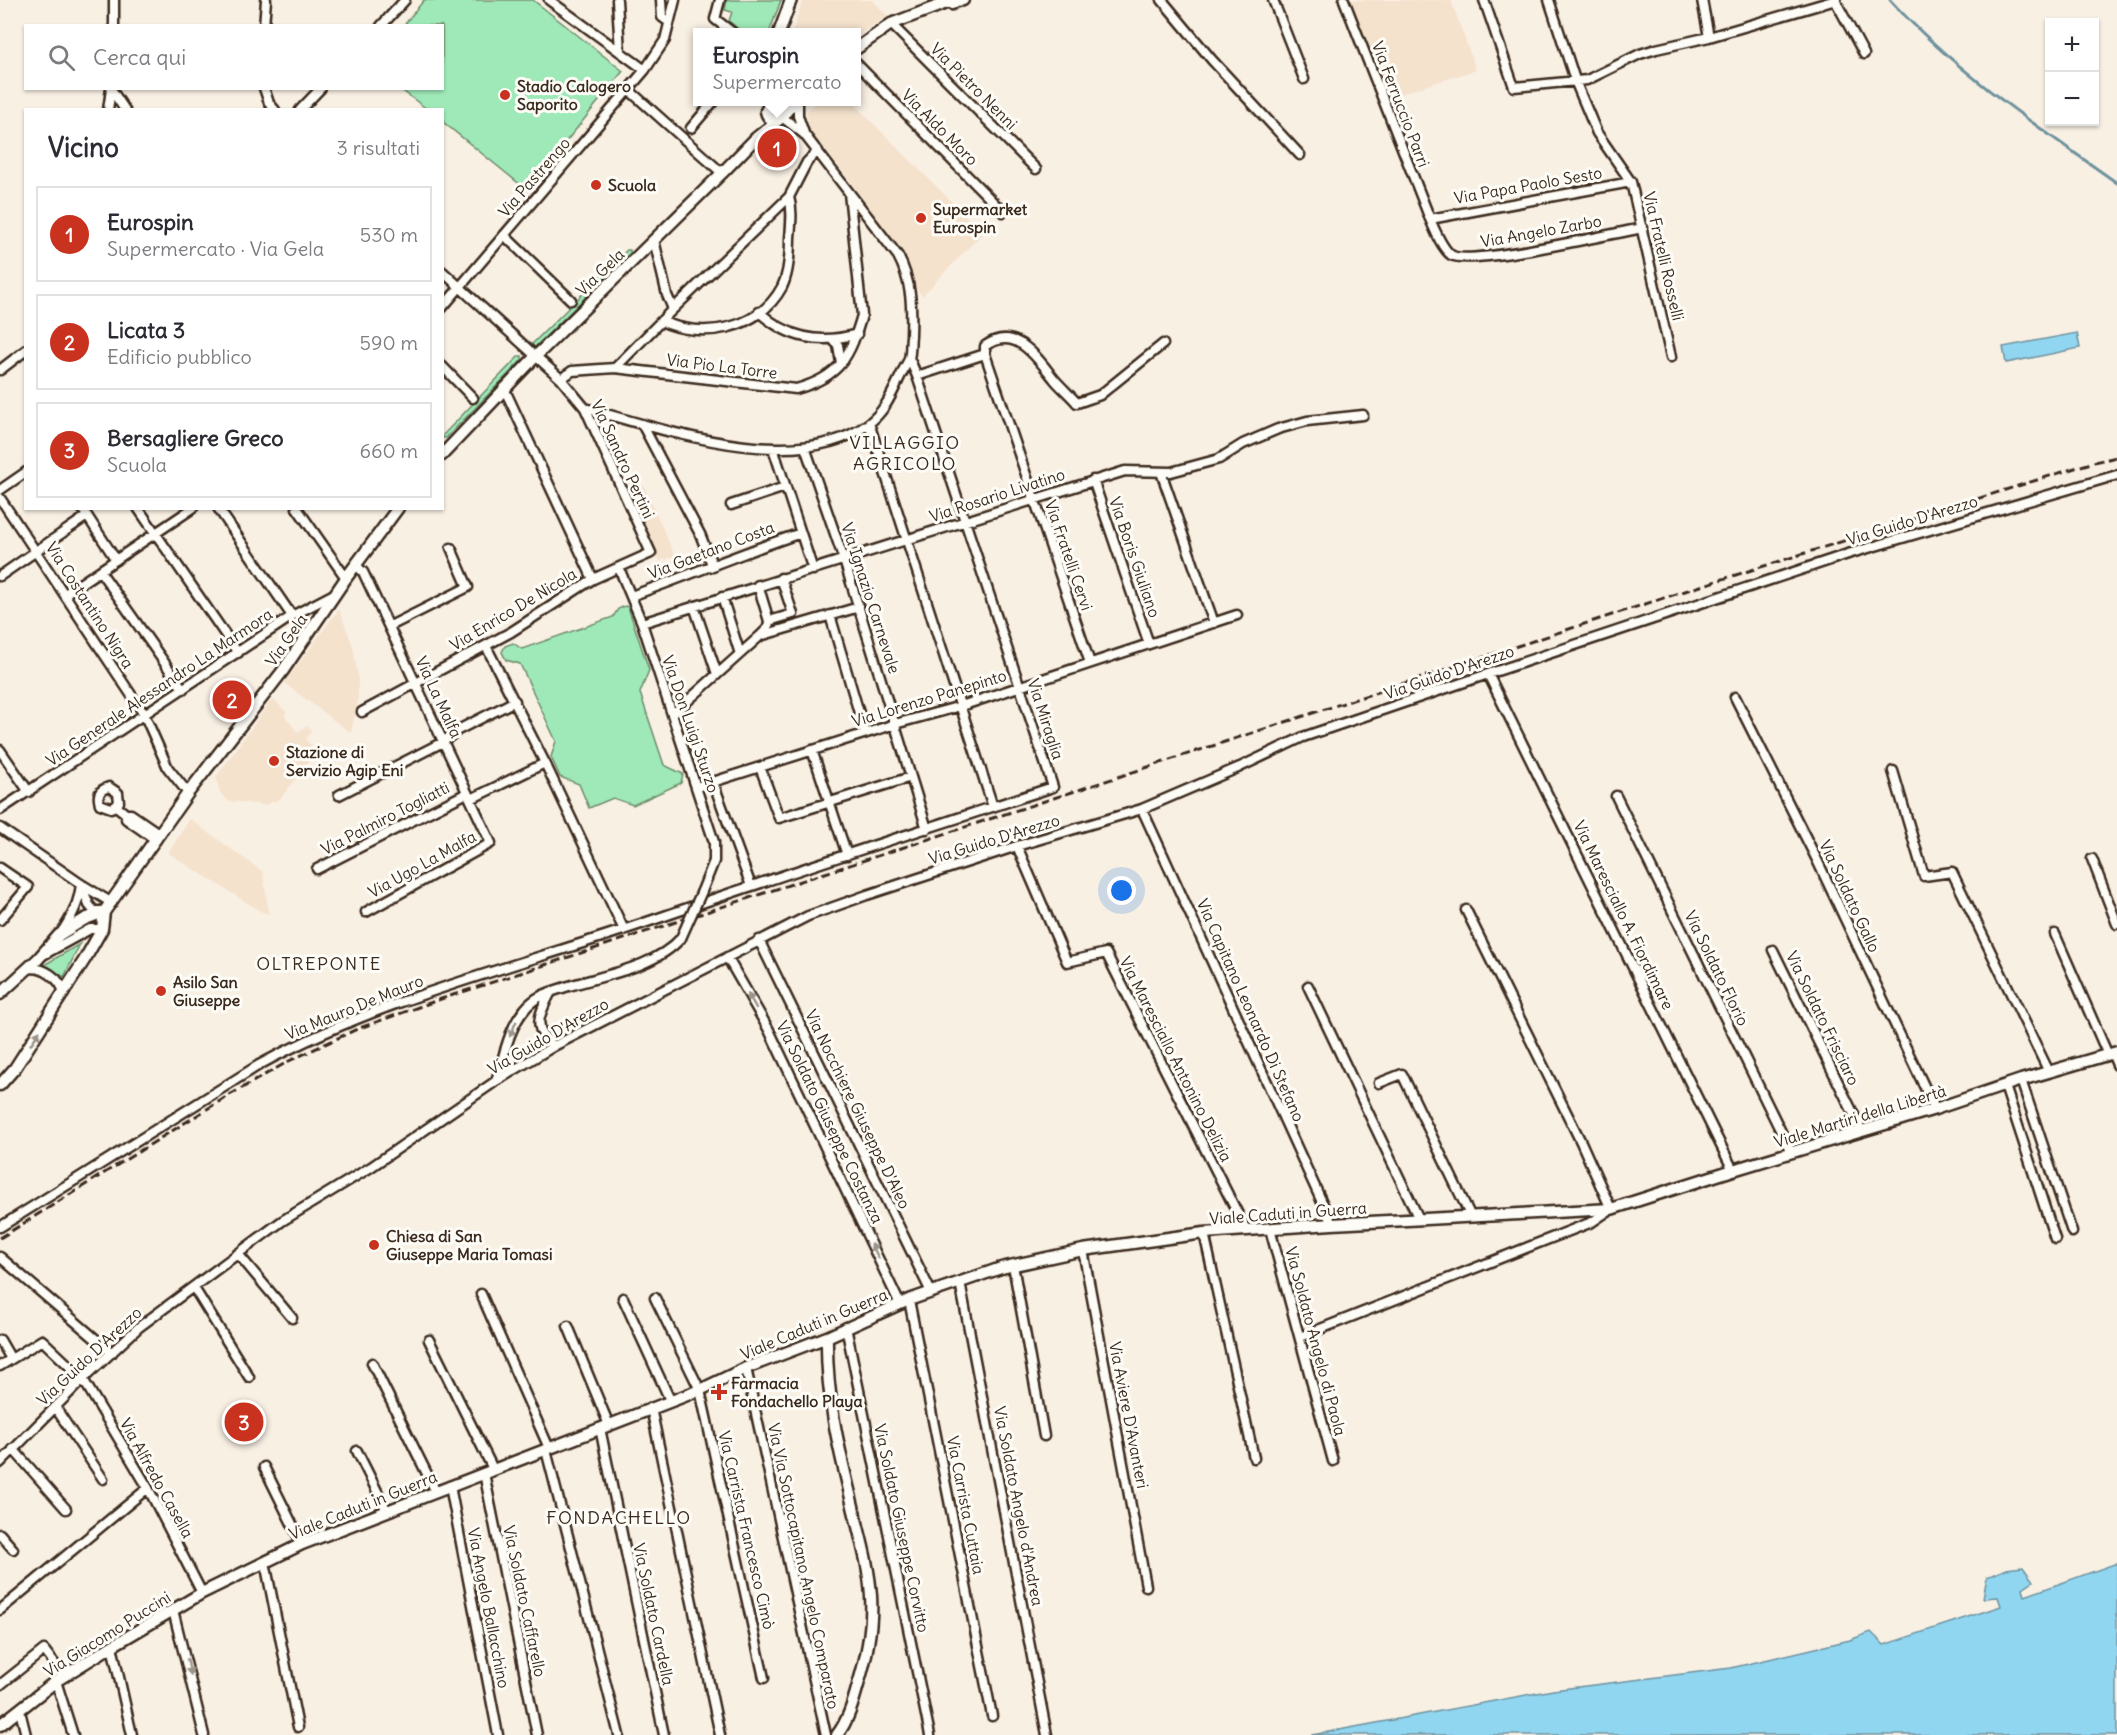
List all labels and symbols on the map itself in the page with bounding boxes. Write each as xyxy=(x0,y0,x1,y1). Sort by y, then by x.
street label: Via Pietro Nenni xyxy=(926,38,1022,134)
street label: Via Ferruccio Parri xyxy=(1368,38,1434,170)
place label: Stadio Calogero Saporito xyxy=(517,76,631,115)
street label: Via Aldo Moro xyxy=(898,85,982,169)
marker: Stadio Calogero Saporito xyxy=(498,88,512,102)
pin: 1 xyxy=(758,126,796,170)
street label: Via Pastrengo xyxy=(494,133,574,221)
street label: Via Papa Paolo Sesto xyxy=(1452,162,1604,208)
place label: Scuola xyxy=(608,175,656,195)
marker: Scuola xyxy=(589,178,603,192)
street label: Via Fratelli Rosselli xyxy=(1639,190,1689,322)
place label: Supermarket Eurospin xyxy=(933,199,1028,238)
marker: Supermarket Eurospin xyxy=(914,211,928,225)
street label: Via Angelo Zarbo xyxy=(1479,211,1603,251)
street label: Via Gela xyxy=(572,244,628,300)
street label: Via Pio La Torre xyxy=(665,349,779,383)
street label: Via Sandro Pertini xyxy=(587,397,659,521)
district label: VILLAGGIO AGRICOLO xyxy=(849,431,961,475)
street label: Via Rosario Livatino xyxy=(927,464,1067,526)
street label: Via Guido D'Arezzo xyxy=(1844,491,1980,549)
street label: Via Boris Giuliano xyxy=(1105,494,1165,620)
street label: Via Fratelli Cervi xyxy=(1041,497,1097,613)
street label: Via Gaetano Costa xyxy=(645,517,777,583)
street label: Via Ignazio Carnevale xyxy=(837,520,905,676)
street label: Via Costantino Nigra xyxy=(42,538,138,672)
street label: Via Enrico De Nicola xyxy=(446,563,580,655)
street label: Via Generale Alessandro La Marmora xyxy=(42,604,276,770)
street label: Via Gela xyxy=(261,610,311,670)
street label: Via Guido D'Arezzo xyxy=(1381,640,1517,704)
street label: Via La Malfa xyxy=(411,653,467,741)
street label: Via Don Luigi Sturzo xyxy=(658,653,724,795)
street label: Via Lorenzo Panepinto xyxy=(849,665,1009,731)
street label: Via Miraglia xyxy=(1024,676,1068,762)
pin: 2 xyxy=(212,678,252,722)
place label: Stazione di Servizio Agip Eni xyxy=(286,742,403,781)
marker: Stazione di Servizio Agip Eni xyxy=(267,754,281,768)
street label: Via Palmiro Togliatti xyxy=(318,777,452,859)
street label: Via Guido D'Arezzo xyxy=(926,810,1062,868)
street label: Via Maresciallo A. Fiordimare xyxy=(1570,817,1678,1013)
street label: Via Ugo La Malfa xyxy=(365,826,479,902)
street label: Via Soldato Gallo xyxy=(1815,837,1885,955)
your location xyxy=(1107,876,1136,905)
street label: Via Capitano Leonardo Di Stefano xyxy=(1193,896,1309,1124)
street label: Via Soldato Florio xyxy=(1681,907,1753,1029)
street label: Via Soldato Frisciaro xyxy=(1782,948,1864,1088)
district label: OLTREPONTE xyxy=(256,952,382,975)
street label: Via Maresciallo Antonino Delizia xyxy=(1115,953,1237,1165)
street label: Via Mauro De Mauro xyxy=(282,970,426,1044)
place label: Asilo San Giuseppe xyxy=(173,972,241,1011)
marker: Asilo San Giuseppe xyxy=(154,984,168,998)
one-way arrow xyxy=(747,992,757,1009)
street label: Via Guido D'Arezzo xyxy=(484,993,612,1079)
street label: Via Nocchiere Giuseppe D'Aleo xyxy=(801,1006,915,1212)
street label: Via Soldato Giuseppe Costanza xyxy=(772,1017,888,1227)
one-way arrow xyxy=(508,1020,517,1038)
one-way arrow xyxy=(29,1030,40,1046)
street label: Viale Martiri della Libertà xyxy=(1771,1080,1949,1152)
street label: Viale Caduti in Guerra xyxy=(1209,1198,1367,1228)
place label: Chiesa di San Giuseppe Maria Tomasi xyxy=(386,1226,552,1265)
marker: Chiesa di San Giuseppe Maria Tomasi xyxy=(367,1238,381,1252)
one-way arrow xyxy=(870,1243,880,1260)
street label: Via Soldato Angelo di Paola xyxy=(1281,1244,1351,1438)
street label: Viale Caduti in Guerra xyxy=(737,1284,891,1364)
street label: Via Guido D'Arezzo xyxy=(32,1302,146,1410)
street label: Via Aviere D'Avanteri xyxy=(1105,1340,1153,1490)
place label: Farmacia Fondachello Playa xyxy=(731,1373,863,1412)
marker: Farmacia Fondachello Playa xyxy=(712,1385,726,1399)
pin: 3 xyxy=(224,1400,264,1444)
street label: Via Soldato Angelo d'Andrea xyxy=(990,1405,1048,1607)
street label: Via Alfredo Casella xyxy=(116,1414,198,1542)
street label: Via Via Sottocapitano Angelo Comparato xyxy=(764,1421,844,1711)
street label: Via Soldato Giuseppe Corvitto xyxy=(870,1422,934,1634)
street label: Via Carrista Francesco Cimò xyxy=(714,1429,780,1631)
street label: Via Carrista Cuttaia xyxy=(943,1434,989,1576)
street label: Viale Caduti in Guerra xyxy=(286,1466,440,1544)
district label: FONDACHELLO xyxy=(546,1506,692,1529)
street label: Via Soldato Caffarello xyxy=(499,1523,551,1679)
street label: Via Angelo Ballacchino xyxy=(464,1526,514,1690)
street label: Via Soldato Cardella xyxy=(629,1541,679,1687)
street label: Via Giacomo Puccini xyxy=(40,1587,174,1681)
one-way arrow xyxy=(184,1657,194,1676)

